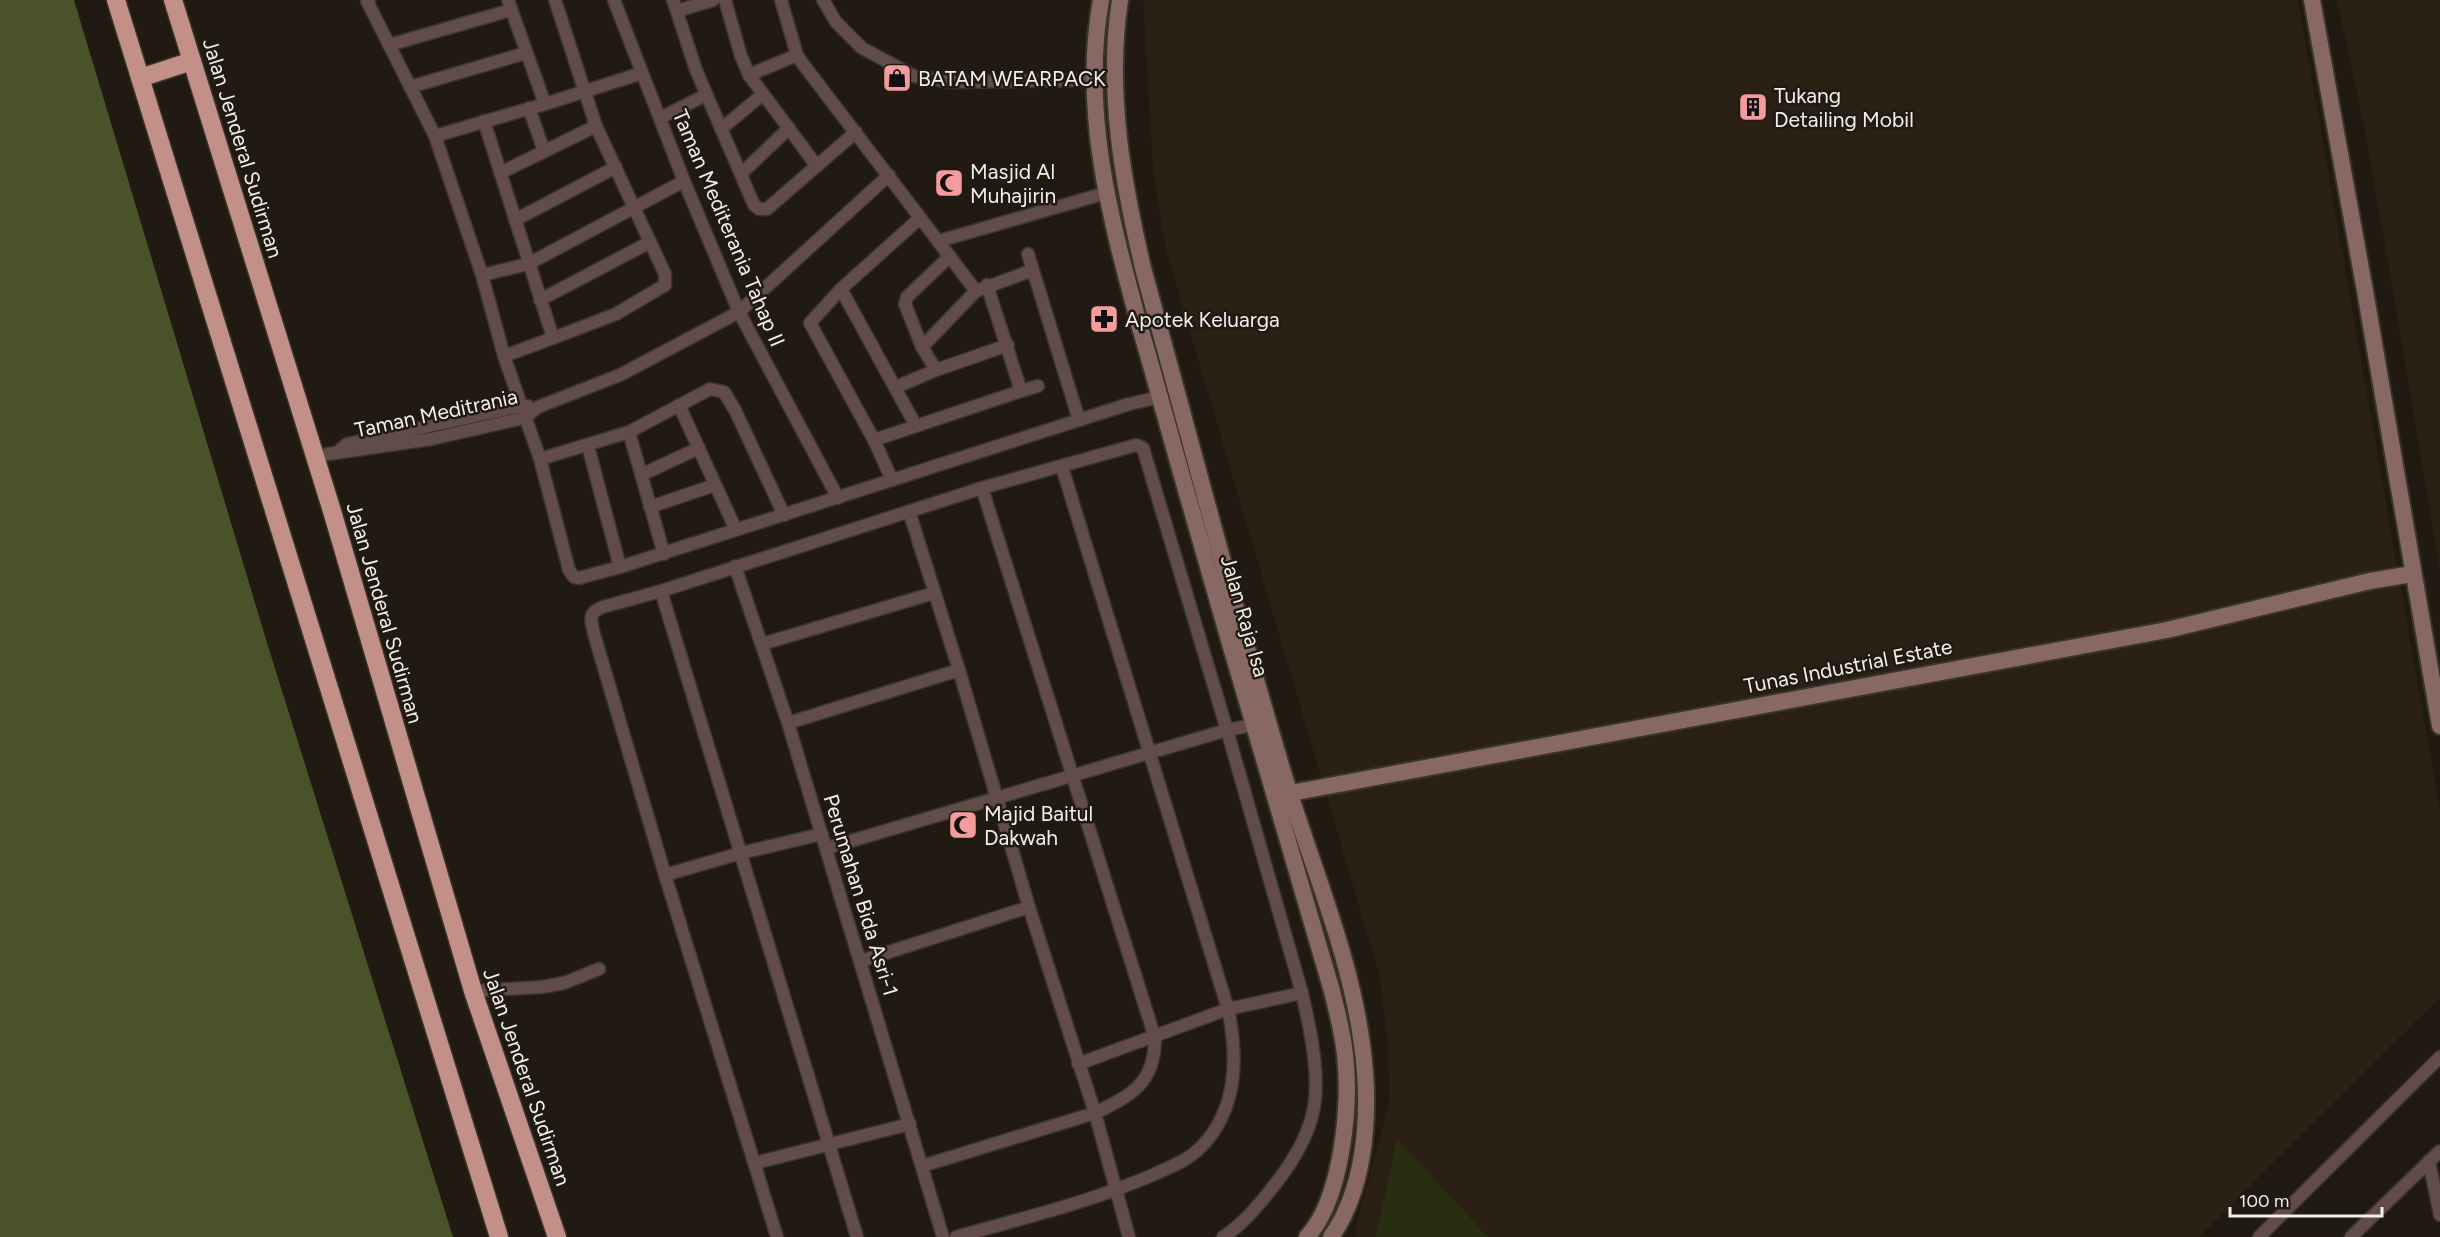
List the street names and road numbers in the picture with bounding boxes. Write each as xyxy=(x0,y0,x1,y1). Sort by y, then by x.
street label: Jalan Jenderal Sudirman xyxy=(198,35,288,261)
street label: Taman Mediterania Tahap II xyxy=(668,106,790,350)
street label: Taman Meditrania xyxy=(352,384,520,442)
street label: Jalan Jenderal Sudirman xyxy=(342,500,428,726)
street label: Jalan Raja Isa xyxy=(1216,552,1274,680)
street label: Tunas Industrial Estate xyxy=(1742,634,1954,698)
street label: Perumahan Bida Asri-1 xyxy=(818,791,904,999)
street label: Jalan Jenderal Sudirman xyxy=(478,965,576,1189)

